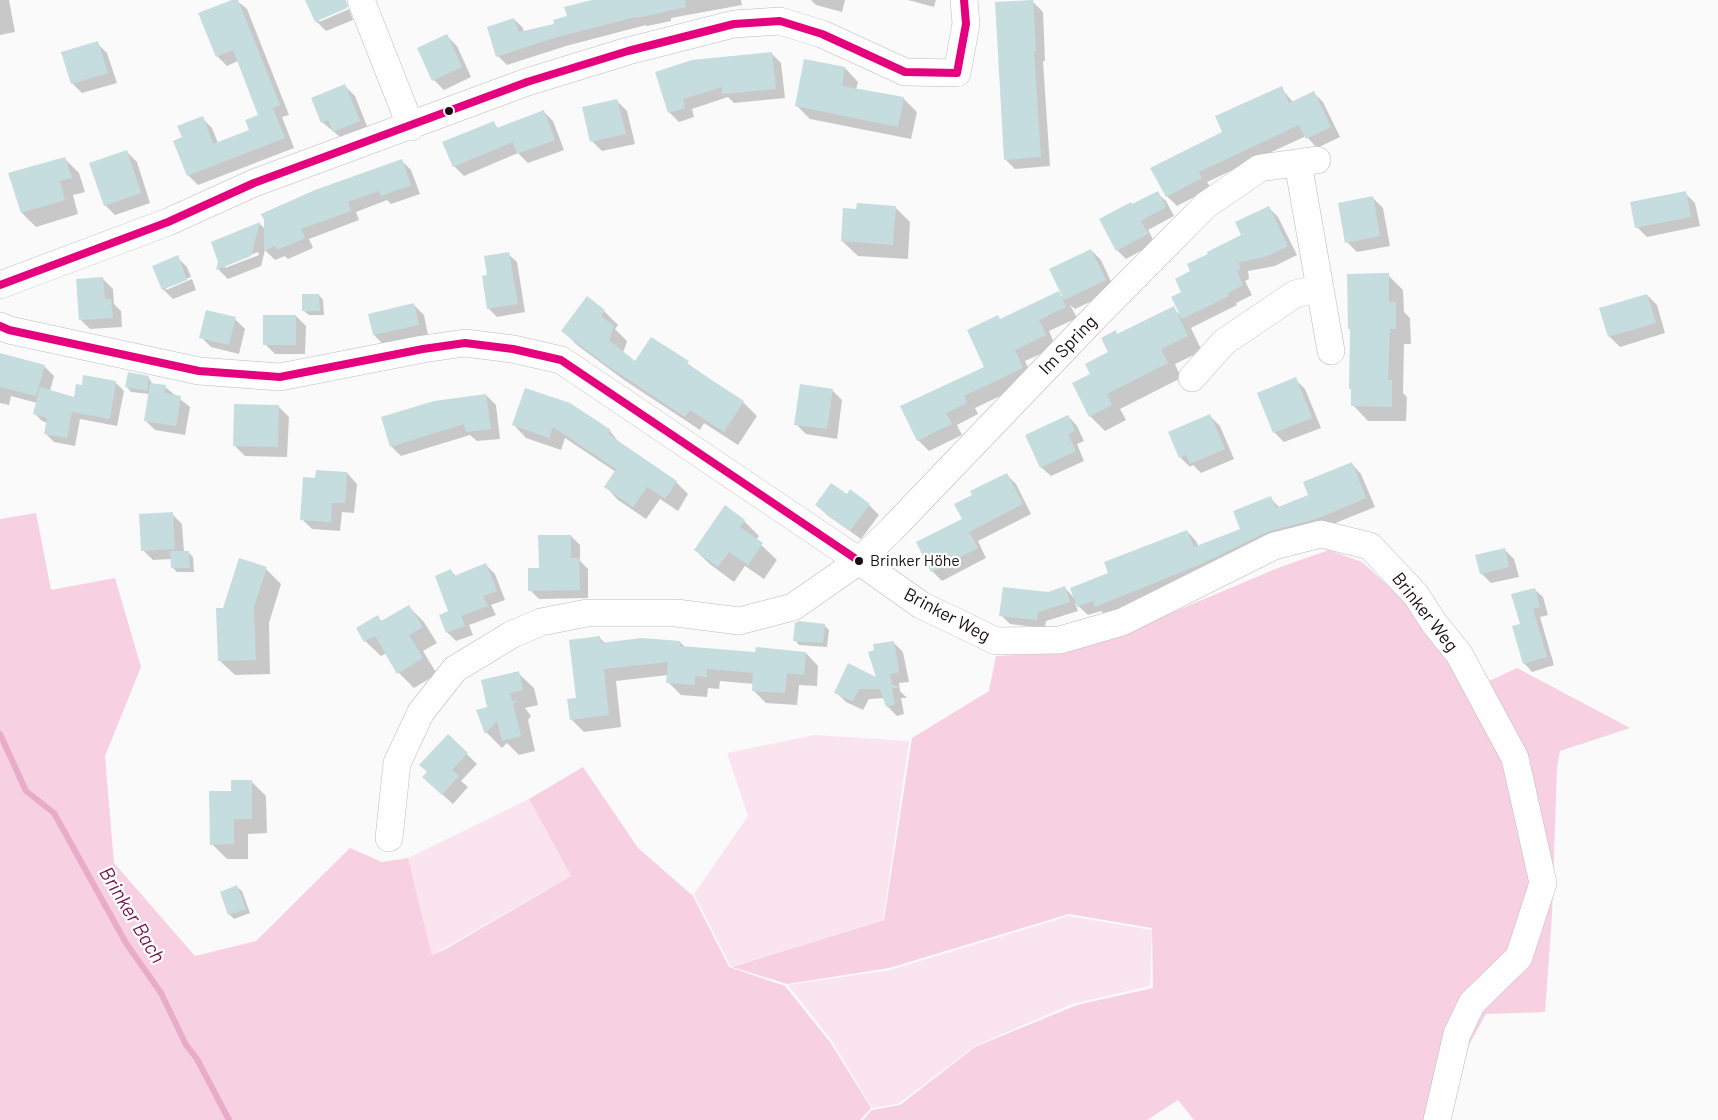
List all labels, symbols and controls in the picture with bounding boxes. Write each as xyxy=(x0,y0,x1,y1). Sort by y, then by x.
unlabelled marker xyxy=(443,105,455,117)
street label: Im Spring xyxy=(1035,311,1101,379)
place label: Brinker Höhe xyxy=(870,551,960,571)
marker: Brinker Höhe xyxy=(853,555,865,567)
street label: Brinker Weg xyxy=(1387,568,1463,656)
street label: Brinker Weg xyxy=(900,583,994,647)
water label: Brinker Bach xyxy=(94,862,170,968)

